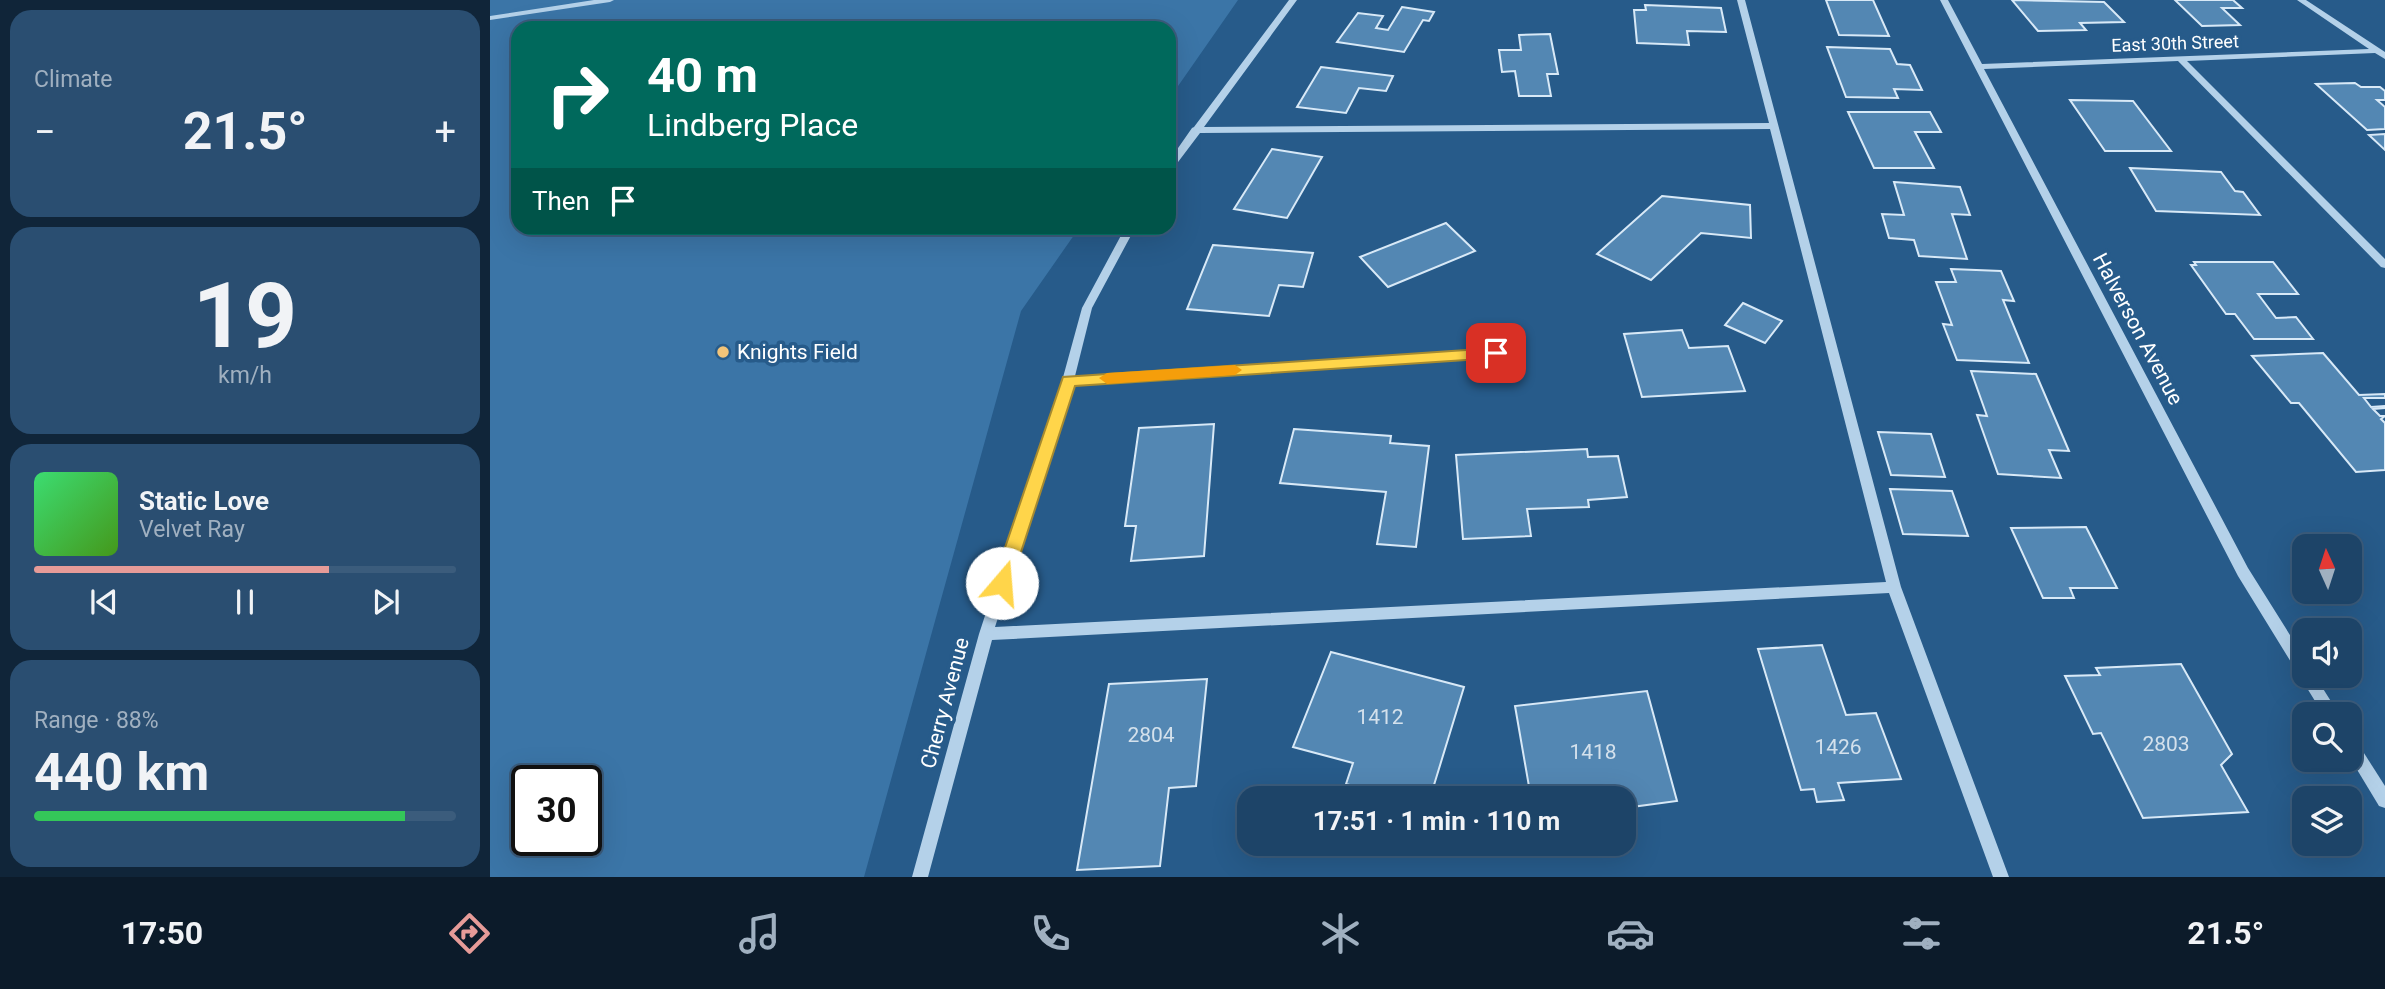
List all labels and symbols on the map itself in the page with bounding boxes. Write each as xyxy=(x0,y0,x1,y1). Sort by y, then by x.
street label: East 30th Street xyxy=(2111,30,2239,56)
street label: Halverson Avenue xyxy=(2088,249,2188,409)
pin xyxy=(1466,323,1526,383)
place label: Knights Field xyxy=(737,340,858,364)
marker: Knights Field xyxy=(715,344,731,360)
north arrow xyxy=(2292,534,2362,604)
position arrow xyxy=(965,546,1039,620)
street label: Cherry Avenue xyxy=(916,635,974,771)
house number: 1412 xyxy=(1356,705,1404,729)
house number: 2804 xyxy=(1127,723,1175,747)
house number: 2803 xyxy=(2142,732,2190,756)
house number: 1426 xyxy=(1814,735,1862,759)
house number: 1418 xyxy=(1569,740,1617,764)
speed limit sign: 30 xyxy=(511,765,602,856)

